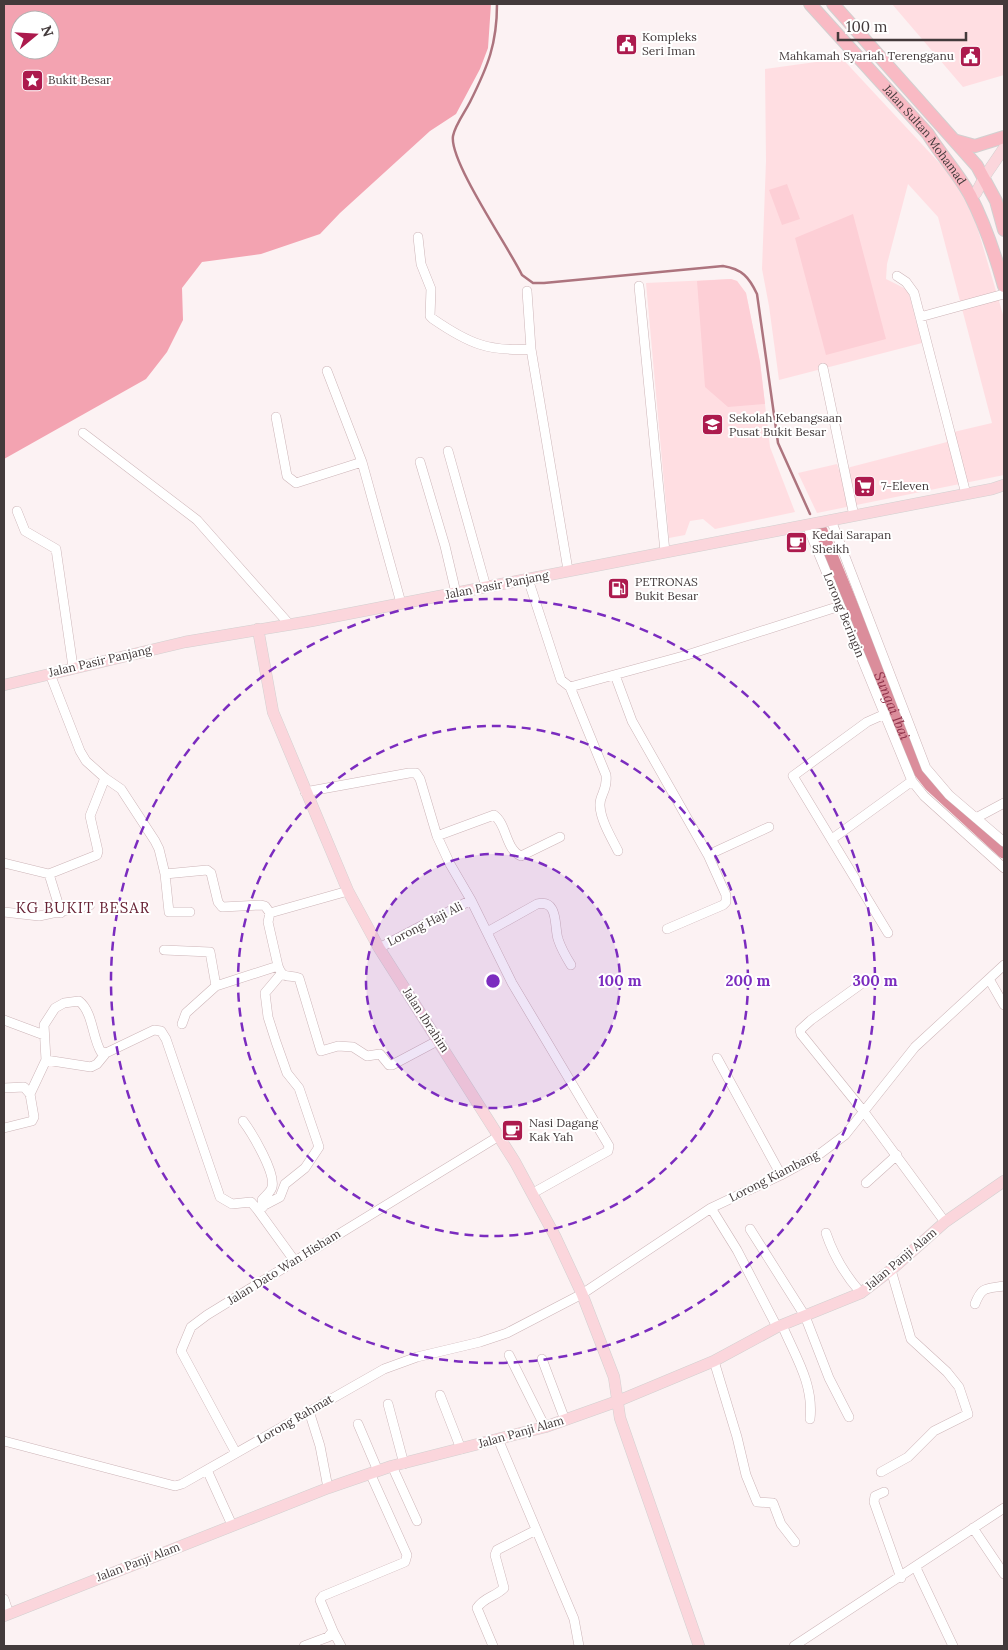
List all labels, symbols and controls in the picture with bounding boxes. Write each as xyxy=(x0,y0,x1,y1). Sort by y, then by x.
north arrow xyxy=(10,10,60,60)
scale bar xyxy=(838,10,966,42)
text: 100 m xyxy=(846,17,887,36)
text: N xyxy=(37,23,58,39)
place label: Kompleks Seri Iman xyxy=(642,29,697,58)
public building icon: Kompleks Seri Iman xyxy=(614,32,638,56)
public building icon: Mahkamah Syariah Terengganu xyxy=(958,44,982,68)
place label: Mahkamah Syariah Terengganu xyxy=(779,48,954,63)
place icon: Bukit Besar xyxy=(20,68,44,92)
place label: Bukit Besar xyxy=(48,72,112,87)
street label: Jalan Sultan Mohamad xyxy=(879,81,970,187)
place label: Sekolah Kebangsaan Pusat Bukit Besar xyxy=(729,410,842,439)
school or university icon: Sekolah Kebangsaan Pusat Bukit Besar xyxy=(701,413,725,437)
supermarket icon: 7-Eleven xyxy=(853,474,877,498)
place label: 7-Eleven xyxy=(881,478,929,493)
place label: Kedai Sarapan Sheikh xyxy=(812,527,891,556)
cafe icon: Kedai Sarapan Sheikh xyxy=(784,530,808,554)
street label: Jalan Pasir Panjang xyxy=(443,567,550,602)
street label: Lorong Beringin xyxy=(821,570,868,660)
place label: PETRONAS Bukit Besar xyxy=(635,574,699,603)
fuel station icon: PETRONAS Bukit Besar xyxy=(607,577,631,601)
street label: Jalan Pasir Panjang xyxy=(46,641,153,680)
water label: Sungai Ibai xyxy=(870,669,914,743)
district label: KG BUKIT BESAR xyxy=(16,898,150,917)
street label: Lorong Haji Ali xyxy=(385,898,465,949)
text: 100 m xyxy=(599,971,642,990)
text: 200 m xyxy=(726,971,771,990)
text: 300 m xyxy=(852,971,898,990)
centre of rings xyxy=(484,972,502,990)
street label: Jalan Ibrahim xyxy=(399,984,453,1055)
place label: Nasi Dagang Kak Yah xyxy=(529,1115,599,1144)
cafe icon: Nasi Dagang Kak Yah xyxy=(501,1118,525,1142)
street label: Lorong Kiambang xyxy=(726,1146,821,1205)
street label: Jalan Panji Alam xyxy=(861,1224,940,1293)
street label: Jalan Dato Wan Hisham xyxy=(224,1225,343,1308)
street label: Lorong Rahmat xyxy=(254,1391,336,1446)
street label: Jalan Panji Alam xyxy=(475,1412,566,1451)
street label: Jalan Panji Alam xyxy=(93,1539,182,1585)

